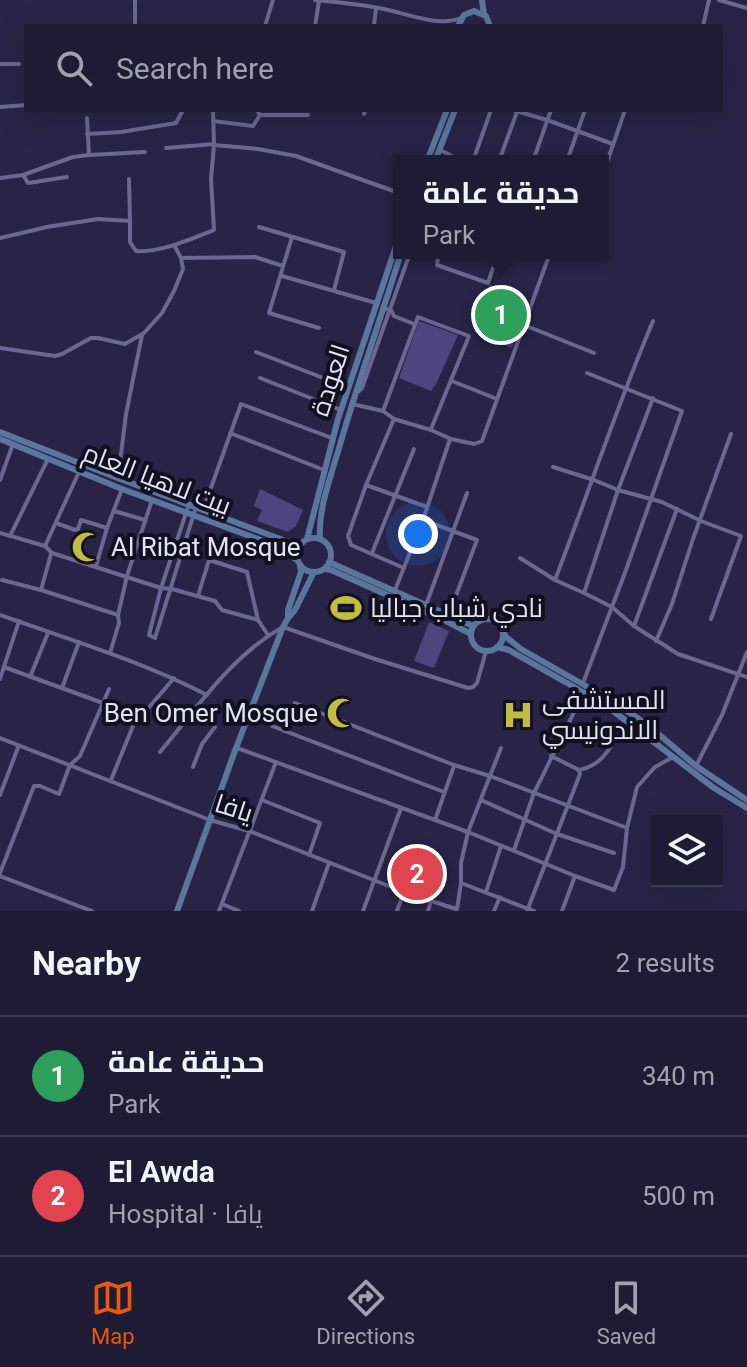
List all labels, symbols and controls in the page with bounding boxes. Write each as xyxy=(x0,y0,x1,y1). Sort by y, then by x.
search box xyxy=(24,24,723,112)
icon: search xyxy=(52,46,96,90)
text: Search here xyxy=(116,51,274,86)
popup xyxy=(393,155,609,259)
text: حديقة عامة xyxy=(423,175,579,210)
text: Park xyxy=(423,220,475,250)
pin: 1 xyxy=(475,285,527,345)
street label: العودة xyxy=(304,340,356,420)
street label: بيت لاهيا العام xyxy=(78,437,235,524)
your location xyxy=(398,514,438,554)
mosque icon: Al Ribat Mosque xyxy=(70,530,104,564)
place label: Al Ribat Mosque xyxy=(111,532,301,562)
sports icon: نادي شباب جباليا xyxy=(329,591,363,625)
place label: نادي شباب جباليا xyxy=(370,593,543,628)
place label: المستشفى الاندونيسي xyxy=(542,685,666,749)
mosque icon: Ben Omer Mosque xyxy=(325,696,359,730)
place label: Ben Omer Mosque xyxy=(104,698,318,728)
hospital icon: المستشفى الاندونيسي xyxy=(501,698,535,732)
street label: يافا xyxy=(211,788,257,828)
map controls xyxy=(651,815,723,887)
button: layers xyxy=(651,815,723,887)
pin: 2 xyxy=(391,844,443,904)
text: Nearby xyxy=(32,943,141,983)
text: 2 results xyxy=(616,948,715,978)
text: حديقة عامة xyxy=(108,1044,265,1079)
text: 1 xyxy=(51,1061,65,1091)
text: 340 m xyxy=(642,1061,715,1091)
text: Park xyxy=(108,1089,160,1119)
text: El Awda xyxy=(108,1154,215,1189)
text: 2 xyxy=(51,1181,65,1211)
text: 500 m xyxy=(642,1181,715,1211)
text: Hospital · يافا xyxy=(108,1199,262,1229)
tab: Map xyxy=(91,1276,135,1349)
tab: Directions xyxy=(316,1276,415,1349)
tab: Saved xyxy=(597,1276,656,1349)

